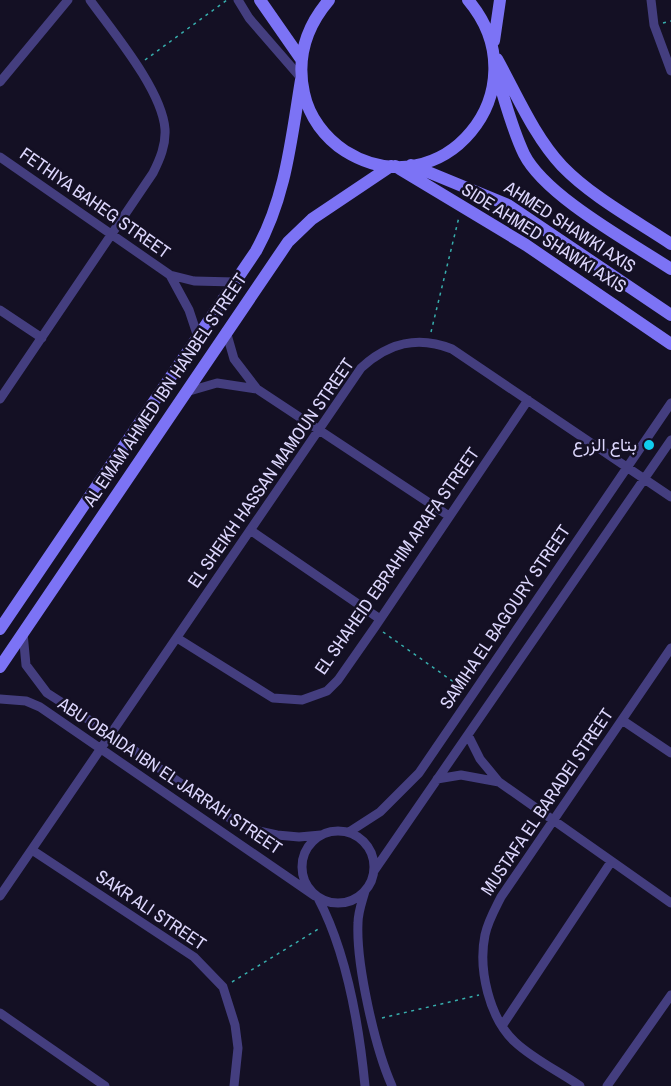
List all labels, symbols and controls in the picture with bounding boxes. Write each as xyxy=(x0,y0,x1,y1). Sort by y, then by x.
street label: FETHIYA BAHEG STREET xyxy=(15,141,176,264)
street label: AHMED SHAWKI AXIS xyxy=(499,174,641,279)
street label: SIDE AHMED SHAWKI AXIS xyxy=(457,177,631,299)
street label: AL EMAM AHMED IBN HANBEL STREET xyxy=(76,268,252,512)
street label: EL SHEIKH HASSAN MAMOUN STREET xyxy=(181,353,360,593)
place label: بتاع الزرع xyxy=(572,432,637,457)
marker: بتاع الزرع xyxy=(642,438,656,452)
street label: EL SHAHEID EBRAHIM ARAFA STREET xyxy=(308,442,485,679)
street label: SAMIHA EL BAGOURY STREET xyxy=(434,520,576,714)
street label: ABU OBAIDA IBN EL JARRAH STREET xyxy=(53,691,287,860)
street label: MUSTAFA EL BARADEI STREET xyxy=(475,703,619,900)
street label: SAKR ALI STREET xyxy=(91,863,211,956)

